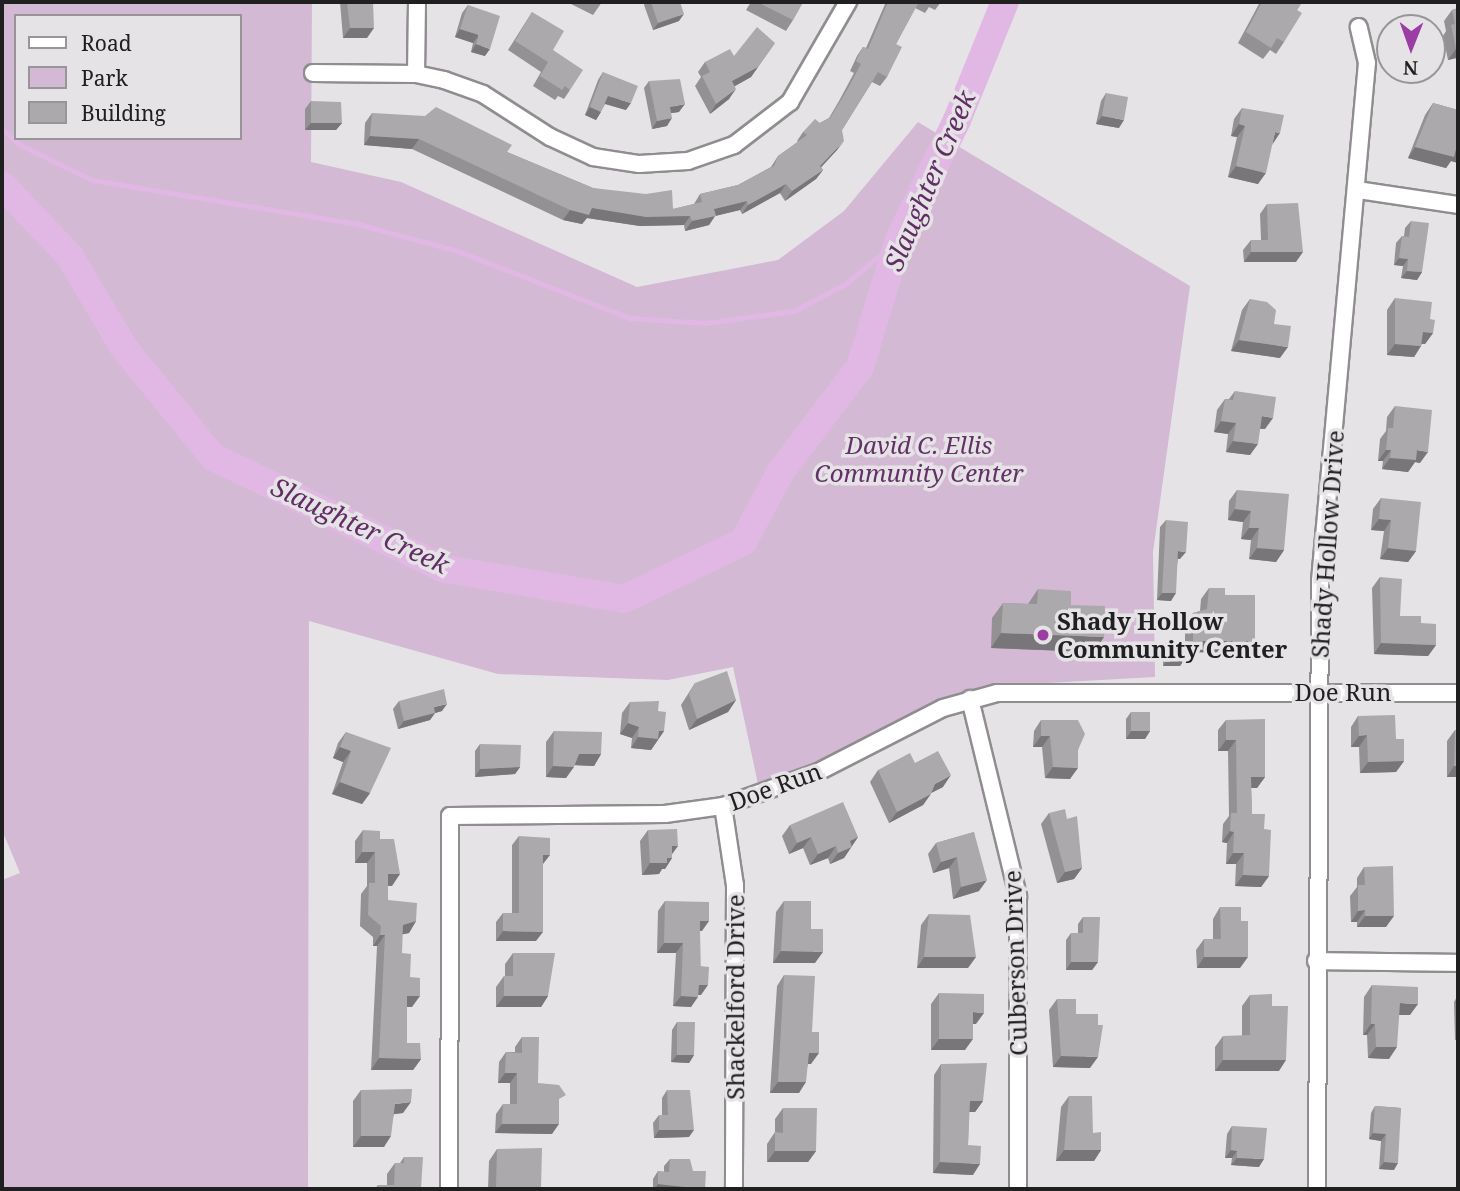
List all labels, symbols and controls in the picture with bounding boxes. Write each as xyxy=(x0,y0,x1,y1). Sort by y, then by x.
legend xyxy=(14,14,242,140)
north arrow xyxy=(1376,14,1446,84)
text: Road xyxy=(81,29,132,57)
text: N xyxy=(1403,55,1418,81)
text: Park xyxy=(81,64,128,92)
water label: Slaughter Creek xyxy=(878,86,982,276)
text: Building xyxy=(81,99,166,127)
street label: Shady Hollow Drive xyxy=(1305,429,1349,659)
park label: David C. Ellis Community Center xyxy=(815,431,1023,487)
water label: Slaughter Creek xyxy=(266,471,454,581)
place label: Shady Hollow Community Center xyxy=(1057,607,1287,663)
marker: Shady Hollow Community Center xyxy=(1035,627,1051,643)
street label: Doe Run xyxy=(1295,678,1391,706)
street label: Doe Run xyxy=(725,756,825,816)
street label: Culberson Drive xyxy=(997,870,1033,1056)
street label: Shackelford Drive xyxy=(721,894,749,1100)

